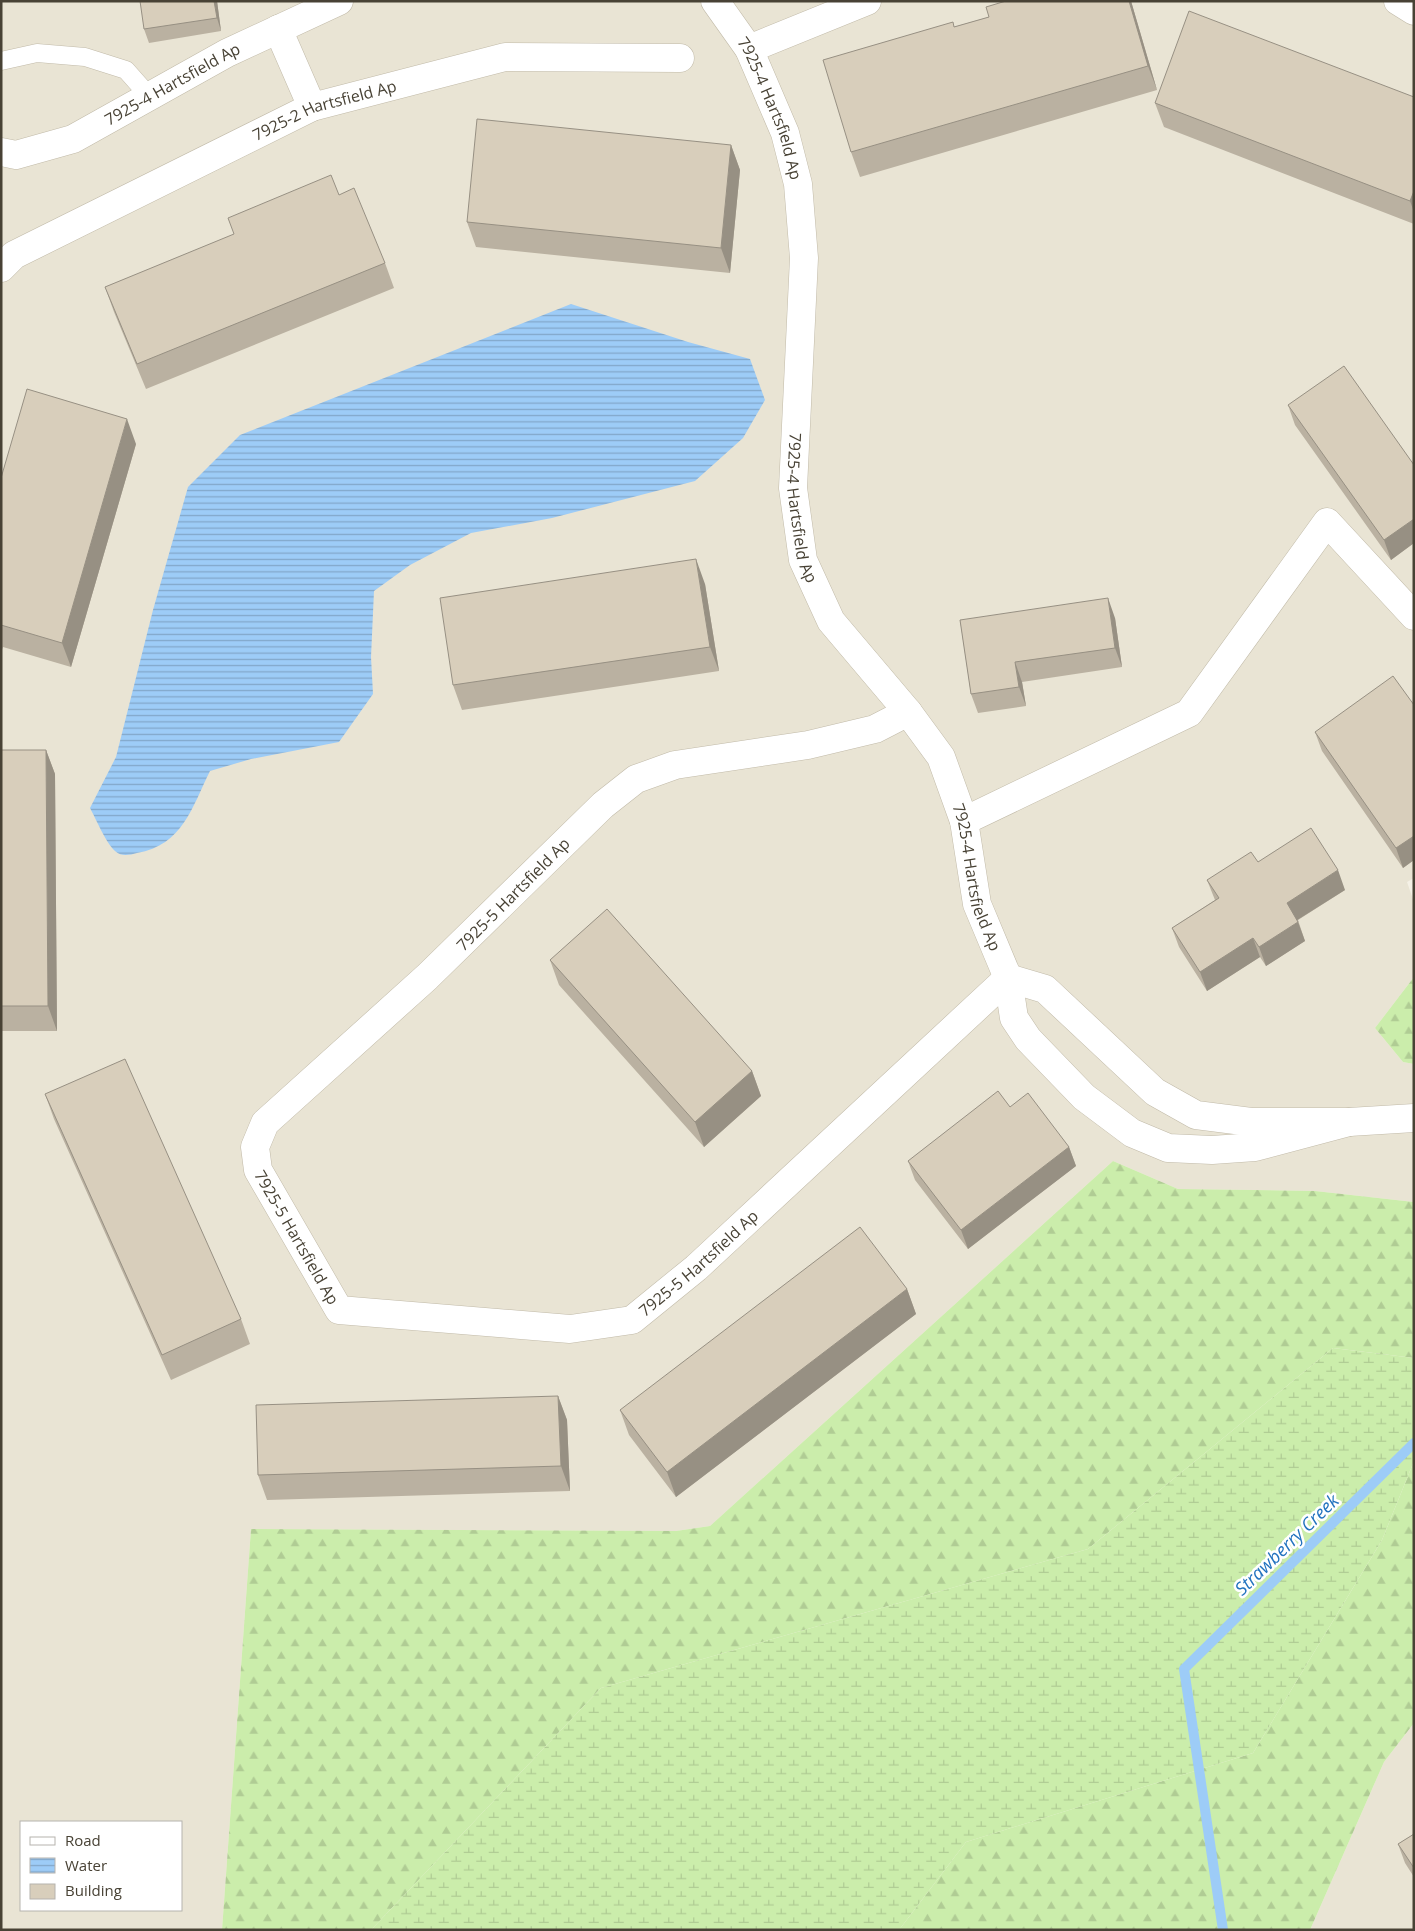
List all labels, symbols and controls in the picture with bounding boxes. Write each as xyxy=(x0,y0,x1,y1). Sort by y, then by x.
street label: 7925-4 Hartsfield Ap xyxy=(733,32,807,182)
street label: 7925-4 Hartsfield Ap xyxy=(100,38,244,130)
street label: 7925-2 Hartsfield Ap xyxy=(249,75,399,146)
street label: 7925-4 Hartsfield Ap xyxy=(782,432,823,586)
street label: 7925-4 Hartsfield Ap xyxy=(948,800,1006,954)
street label: 7925-5 Hartsfield Ap xyxy=(452,833,574,955)
street label: 7925-5 Hartsfield Ap xyxy=(249,1166,344,1309)
street label: 7925-5 Hartsfield Ap xyxy=(634,1205,763,1321)
water label: Strawberry Creek xyxy=(1229,1488,1344,1600)
legend xyxy=(20,1821,182,1911)
text: Road xyxy=(65,1830,101,1850)
text: Water xyxy=(65,1855,107,1875)
text: Building xyxy=(65,1880,122,1900)

